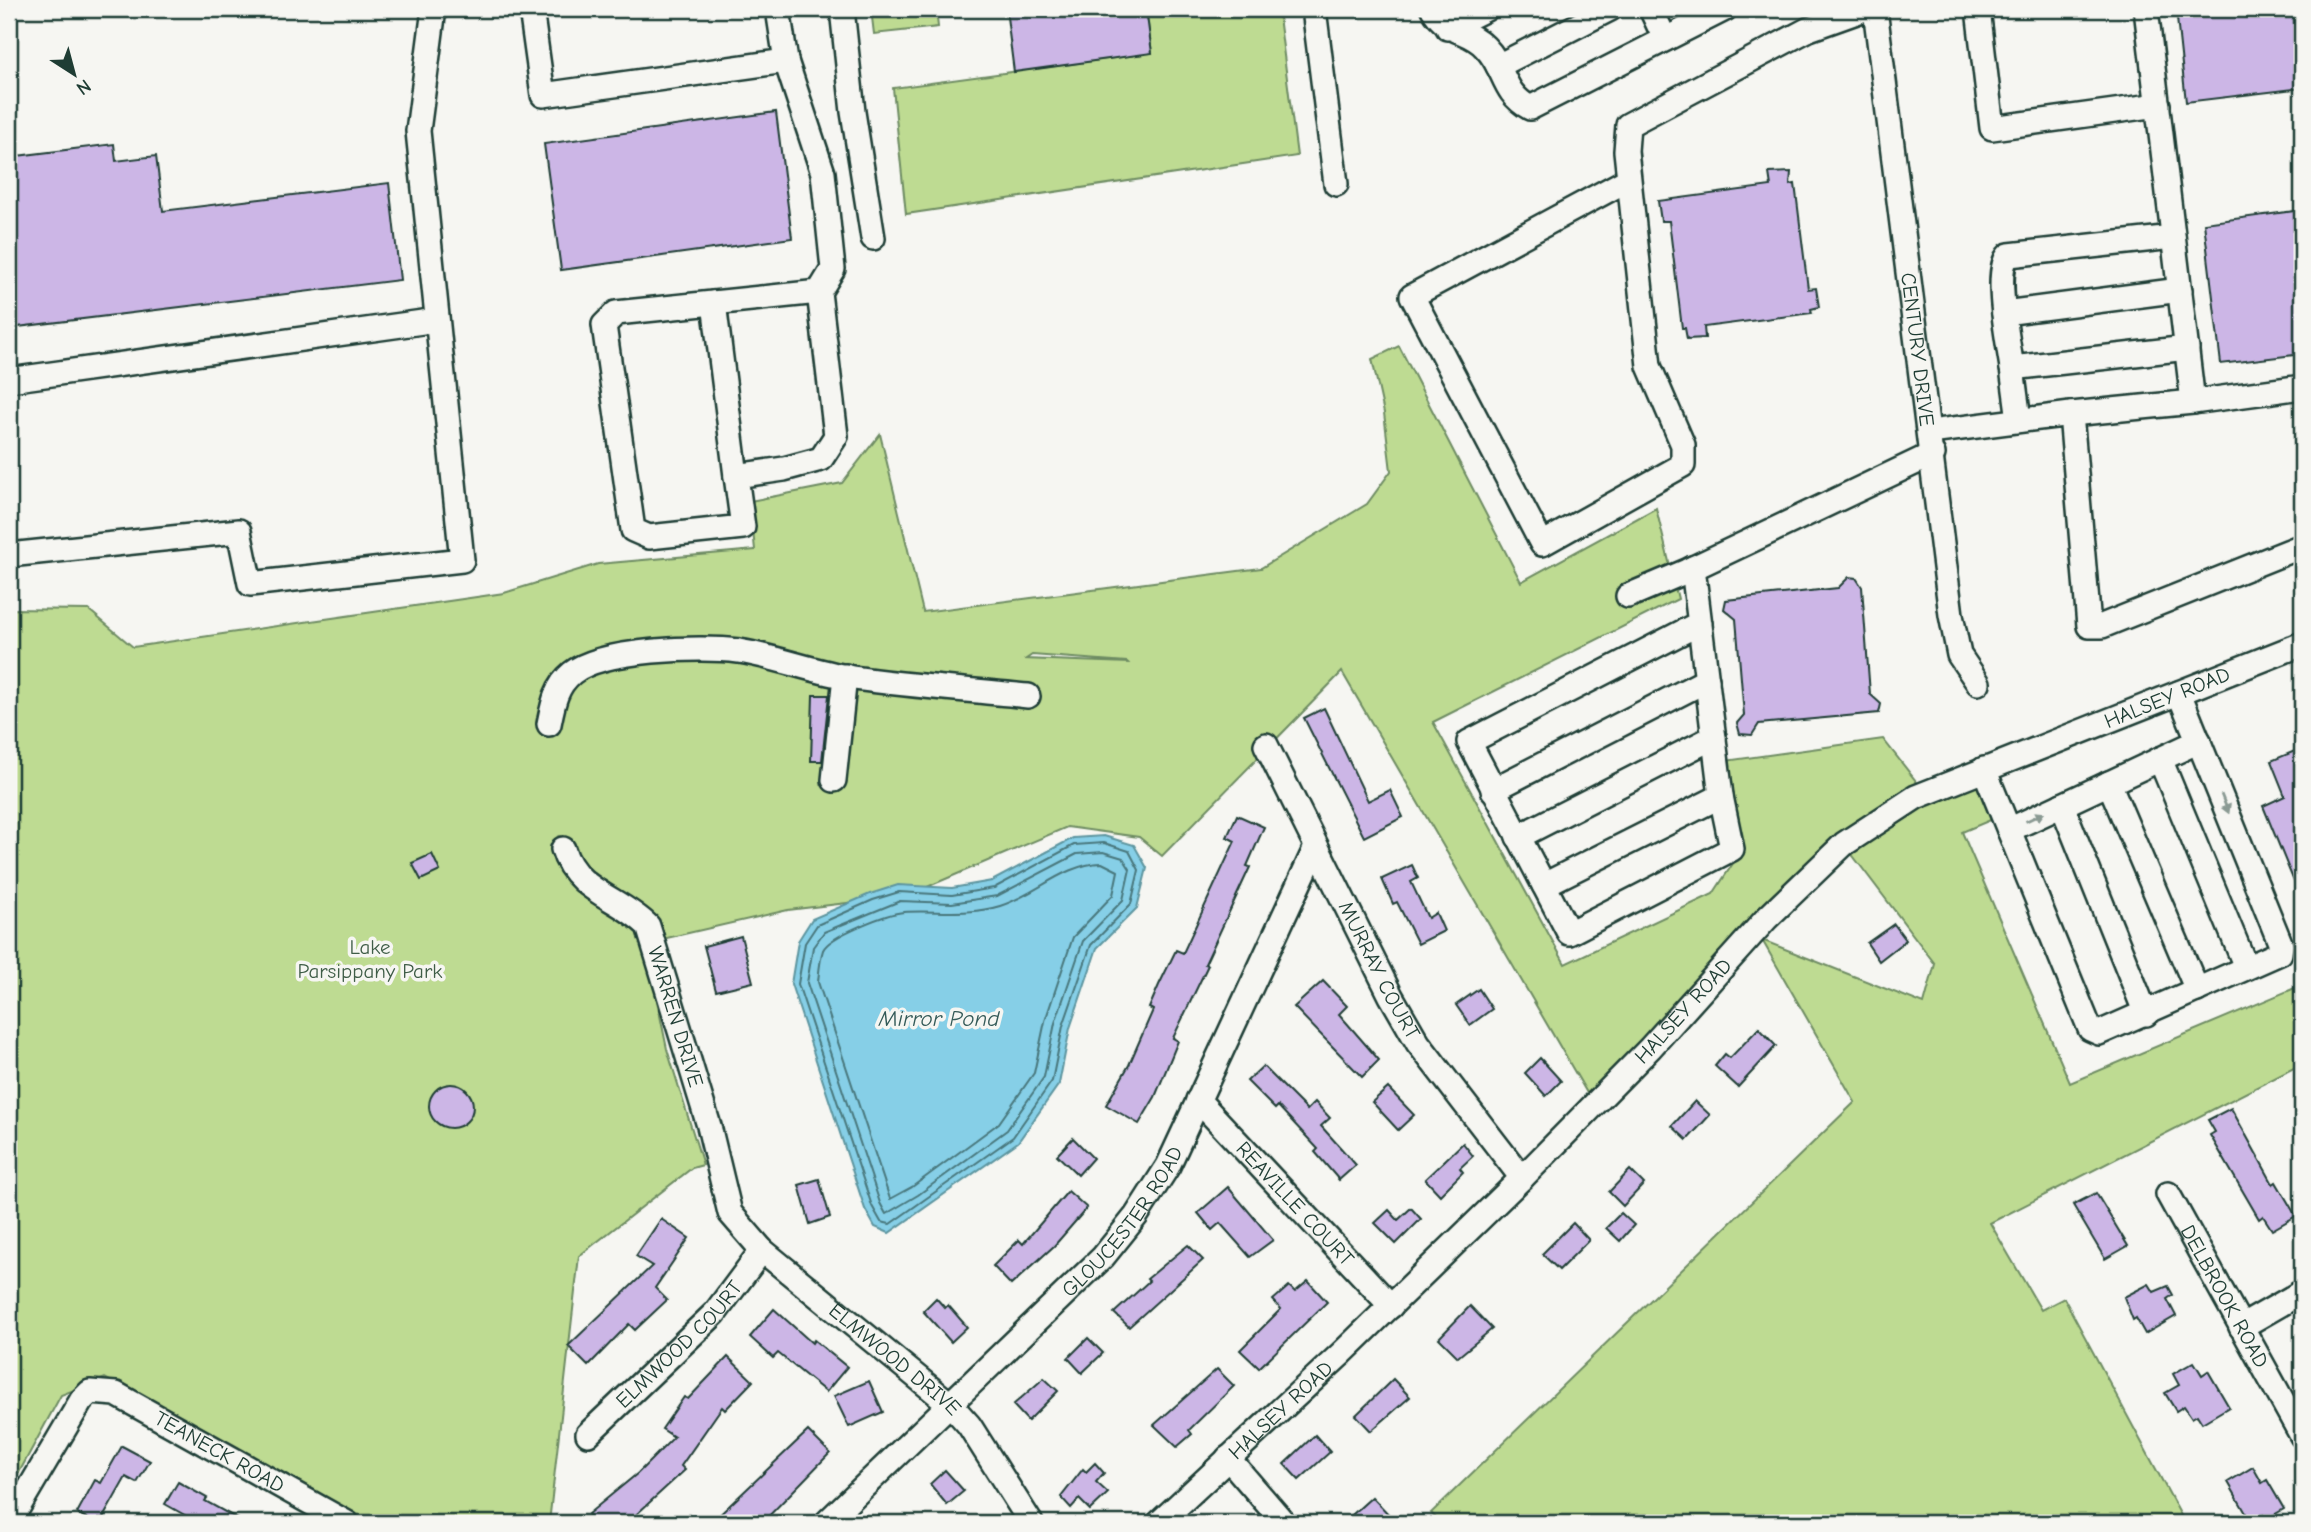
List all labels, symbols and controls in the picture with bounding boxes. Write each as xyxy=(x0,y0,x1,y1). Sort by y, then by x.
north arrow xyxy=(38,38,108,108)
text: N xyxy=(72,74,95,99)
street label: CENTURY DRIVE xyxy=(1896,271,1939,428)
street label: HALSEY ROAD xyxy=(2101,662,2233,733)
one-way arrow xyxy=(2219,794,2230,815)
one-way arrow xyxy=(2025,811,2045,823)
street label: MURRAY COURT xyxy=(1334,897,1425,1043)
park label: Lake Parsippany Park xyxy=(298,935,442,983)
street label: WARREN DRIVE xyxy=(643,943,708,1090)
street label: HALSEY ROAD xyxy=(1630,954,1737,1068)
water label: Mirror Pond xyxy=(877,1005,1000,1032)
street label: REAVILLE COURT xyxy=(1231,1137,1359,1271)
street label: GLOUCESTER ROAD xyxy=(1057,1143,1187,1302)
street label: DELBROOK ROAD xyxy=(2176,1221,2274,1372)
street label: ELMWOOD COURT xyxy=(611,1276,747,1413)
street label: ELMWOOD DRIVE xyxy=(824,1298,966,1420)
street label: HALSEY ROAD xyxy=(1224,1356,1338,1464)
street label: TEANECK ROAD xyxy=(150,1406,289,1498)

